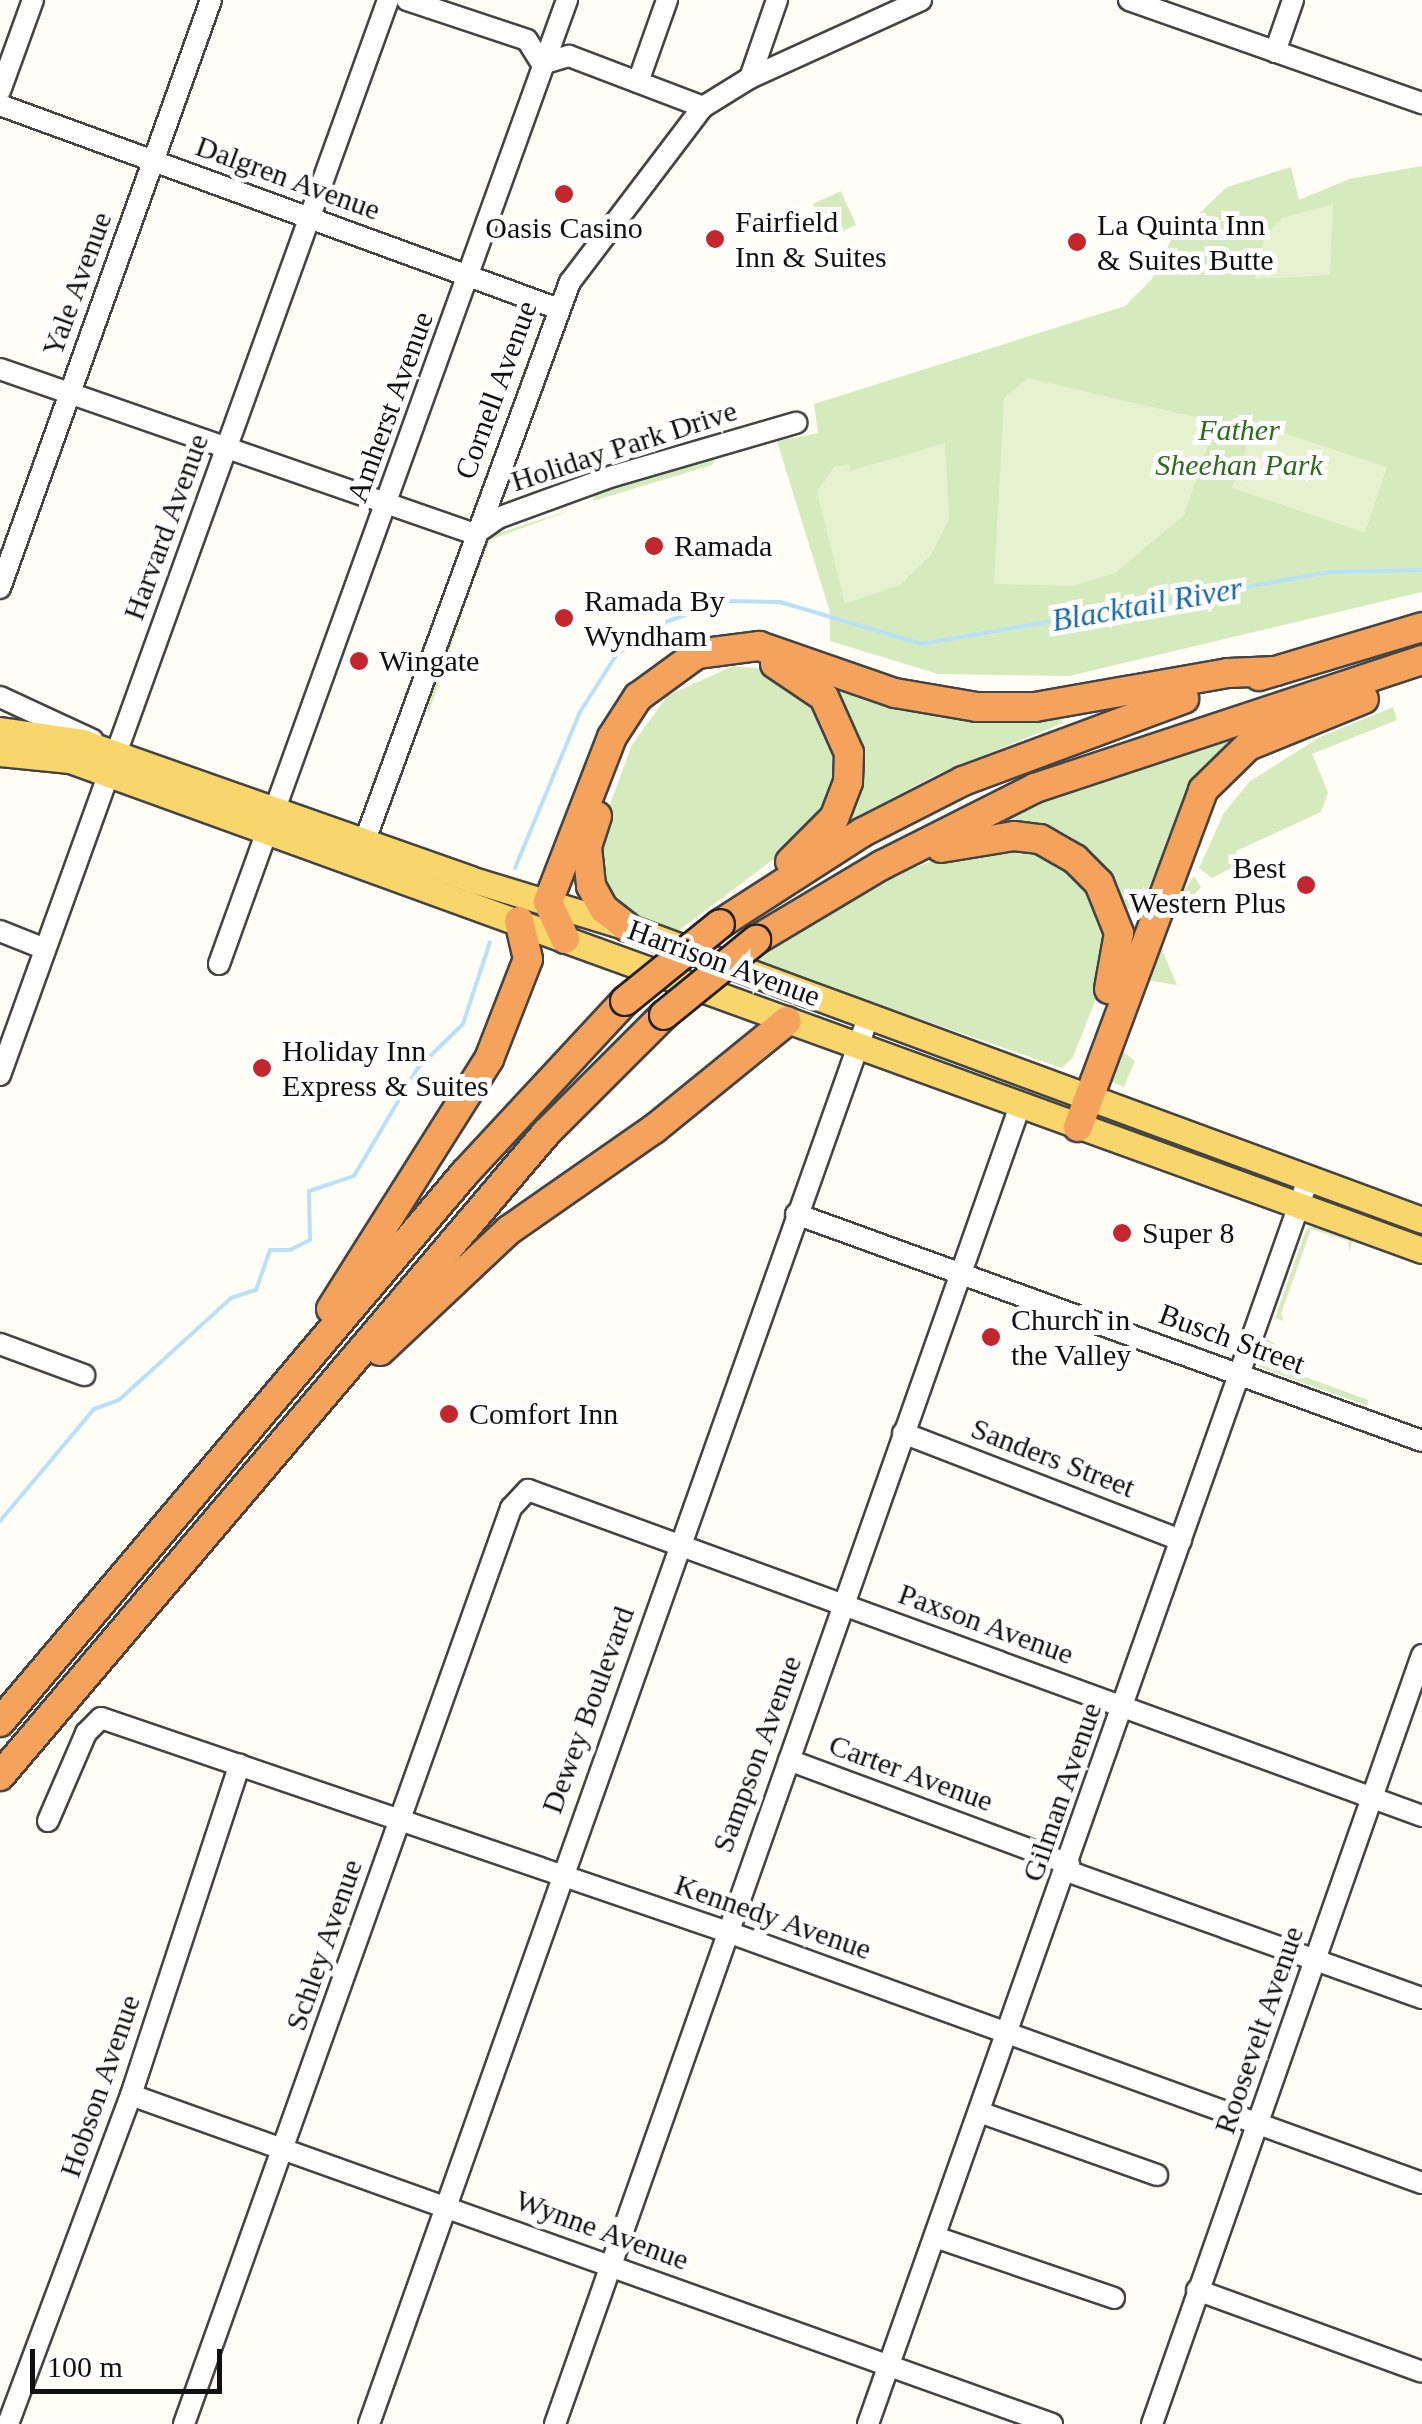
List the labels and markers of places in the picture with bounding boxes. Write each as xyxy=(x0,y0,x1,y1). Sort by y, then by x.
marker: Oasis Casino xyxy=(553,183,575,205)
place label: Fairfield Inn & Suites xyxy=(735,204,887,274)
place label: La Quinta Inn & Suites Butte xyxy=(1097,207,1274,278)
place label: Oasis Casino xyxy=(485,210,643,246)
marker: Fairfield Inn & Suites xyxy=(704,228,726,250)
marker: La Quinta Inn & Suites Butte xyxy=(1066,231,1088,253)
place label: Ramada xyxy=(674,528,772,564)
marker: Ramada xyxy=(643,535,665,557)
place label: Ramada By Wyndham xyxy=(584,583,725,654)
marker: Ramada By Wyndham xyxy=(553,607,575,629)
place label: Wingate xyxy=(379,643,479,679)
marker: Wingate xyxy=(348,650,370,672)
place label: Best Western Plus xyxy=(1129,850,1286,920)
marker: Best Western Plus xyxy=(1295,874,1317,896)
place label: Holiday Inn Express & Suites xyxy=(282,1033,489,1104)
marker: Holiday Inn Express & Suites xyxy=(251,1057,273,1079)
place label: Super 8 xyxy=(1142,1215,1234,1251)
marker: Super 8 xyxy=(1111,1222,1133,1244)
place label: Church in the Valley xyxy=(1011,1302,1132,1372)
marker: Church in the Valley xyxy=(980,1326,1002,1348)
place label: Comfort Inn xyxy=(469,1396,618,1432)
marker: Comfort Inn xyxy=(438,1403,460,1425)

